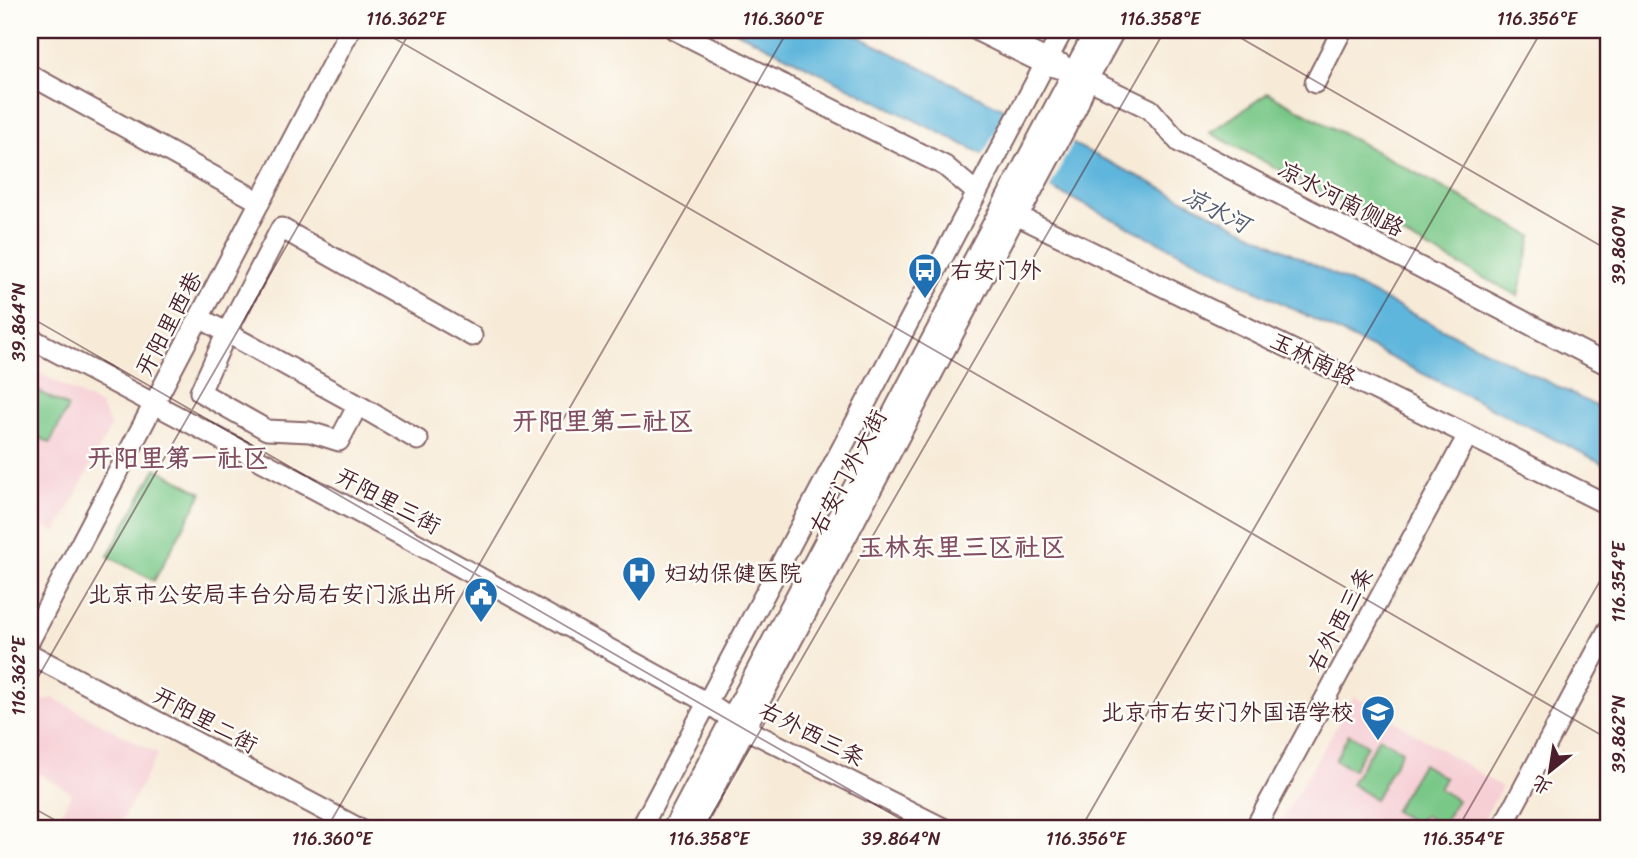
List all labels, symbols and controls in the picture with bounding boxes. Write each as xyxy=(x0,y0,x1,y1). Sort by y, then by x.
text: 116.362°E xyxy=(366,3,447,35)
text: 116.360°E xyxy=(743,3,824,35)
text: 116.358°E xyxy=(1120,3,1201,35)
text: 116.356°E xyxy=(1497,3,1578,35)
street label: 凉水河南侧路 xyxy=(1270,149,1412,249)
water label: 凉水河 xyxy=(1174,175,1261,247)
text: 39.860°N xyxy=(1603,205,1635,285)
place label: 右安门外 xyxy=(950,250,1042,291)
bus stop icon: 右安门外 xyxy=(906,251,944,300)
street label: 开阳里西巷 xyxy=(124,263,215,384)
text: 39.864°N xyxy=(3,282,35,361)
street label: 玉林南路 xyxy=(1263,320,1363,398)
district label: 开阳里第二社区 xyxy=(512,398,694,444)
street label: 右安门外大街 xyxy=(798,401,898,543)
district label: 开阳里第一社区 xyxy=(87,435,269,481)
street label: 开阳里三街 xyxy=(328,456,448,546)
district label: 玉林东里三区社区 xyxy=(858,524,1066,570)
text: 116.354°E xyxy=(1603,541,1635,622)
place label: 妇幼保健医院 xyxy=(664,553,802,594)
hospital icon: 妇幼保健医院 xyxy=(620,554,658,603)
street label: 右外西三条 xyxy=(1295,560,1385,680)
place label: 北京市公安局丰台分局右安门派出所 xyxy=(88,574,456,615)
public building icon: 北京市公安局丰台分局右安门派出所 xyxy=(462,575,500,624)
text: 116.362°E xyxy=(3,635,35,716)
street label: 开阳里二街 xyxy=(145,675,265,765)
street label: 右外西三条 xyxy=(751,690,873,778)
place label: 北京市右安门外国语学校 xyxy=(1101,692,1354,733)
school or university icon: 北京市右安门外国语学校 xyxy=(1359,693,1397,742)
text: 39.862°N xyxy=(1603,694,1635,773)
north arrow xyxy=(1516,736,1586,806)
text: 北 xyxy=(1525,766,1558,804)
text: 116.360°E xyxy=(292,823,373,855)
text: 116.358°E xyxy=(669,823,750,855)
text: 39.864°N xyxy=(862,823,941,855)
text: 116.356°E xyxy=(1046,823,1127,855)
text: 116.354°E xyxy=(1423,823,1504,855)

